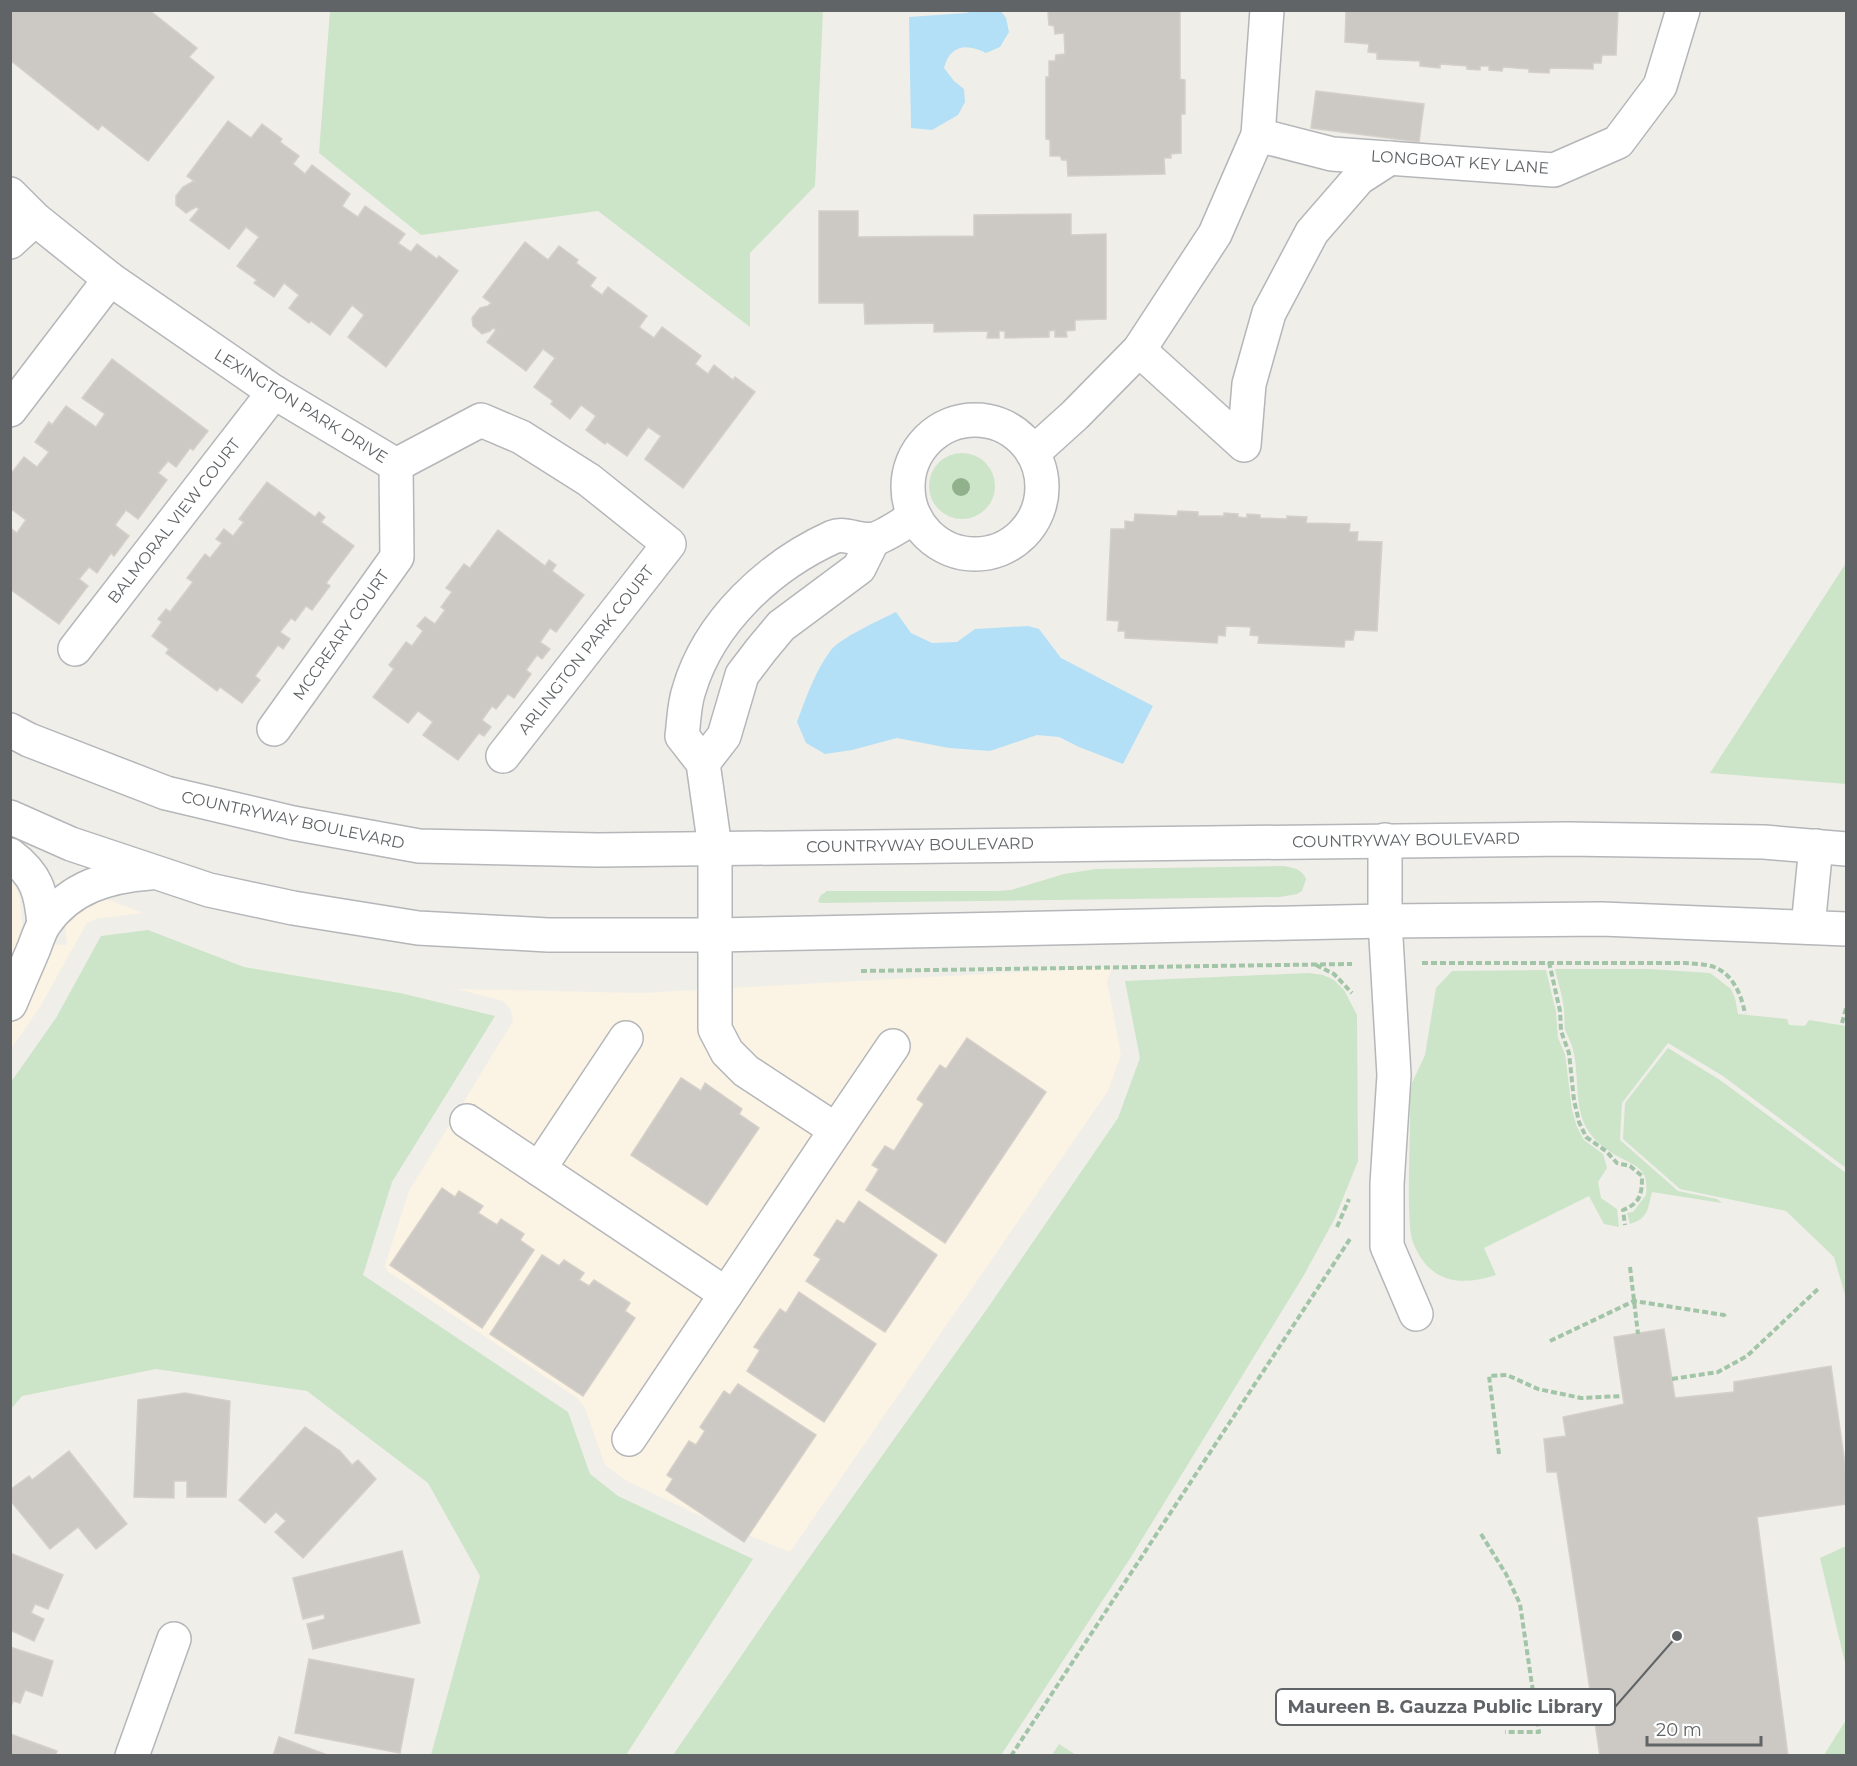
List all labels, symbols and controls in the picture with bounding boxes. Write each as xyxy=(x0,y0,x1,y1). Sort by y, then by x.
street label: LONGBOAT KEY LANE xyxy=(1370,146,1550,178)
street label: LEXINGTON PARK DRIVE xyxy=(211,345,391,467)
street label: BALMORAL VIEW COURT xyxy=(104,434,245,607)
street label: ARLINGTON PARK COURT xyxy=(514,561,658,738)
street label: MCCREARY COURT xyxy=(289,566,394,704)
street label: COUNTRYWAY BOULEVARD xyxy=(180,787,406,853)
street label: COUNTRYWAY BOULEVARD xyxy=(1292,829,1520,851)
street label: COUNTRYWAY BOULEVARD xyxy=(806,834,1034,856)
callout: Maureen B. Gauzza Public Library xyxy=(1276,1689,1615,1725)
text: Maureen B. Gauzza Public Library xyxy=(1287,1696,1603,1718)
scale bar xyxy=(1647,1709,1761,1747)
text: 20 m xyxy=(1656,1719,1702,1741)

